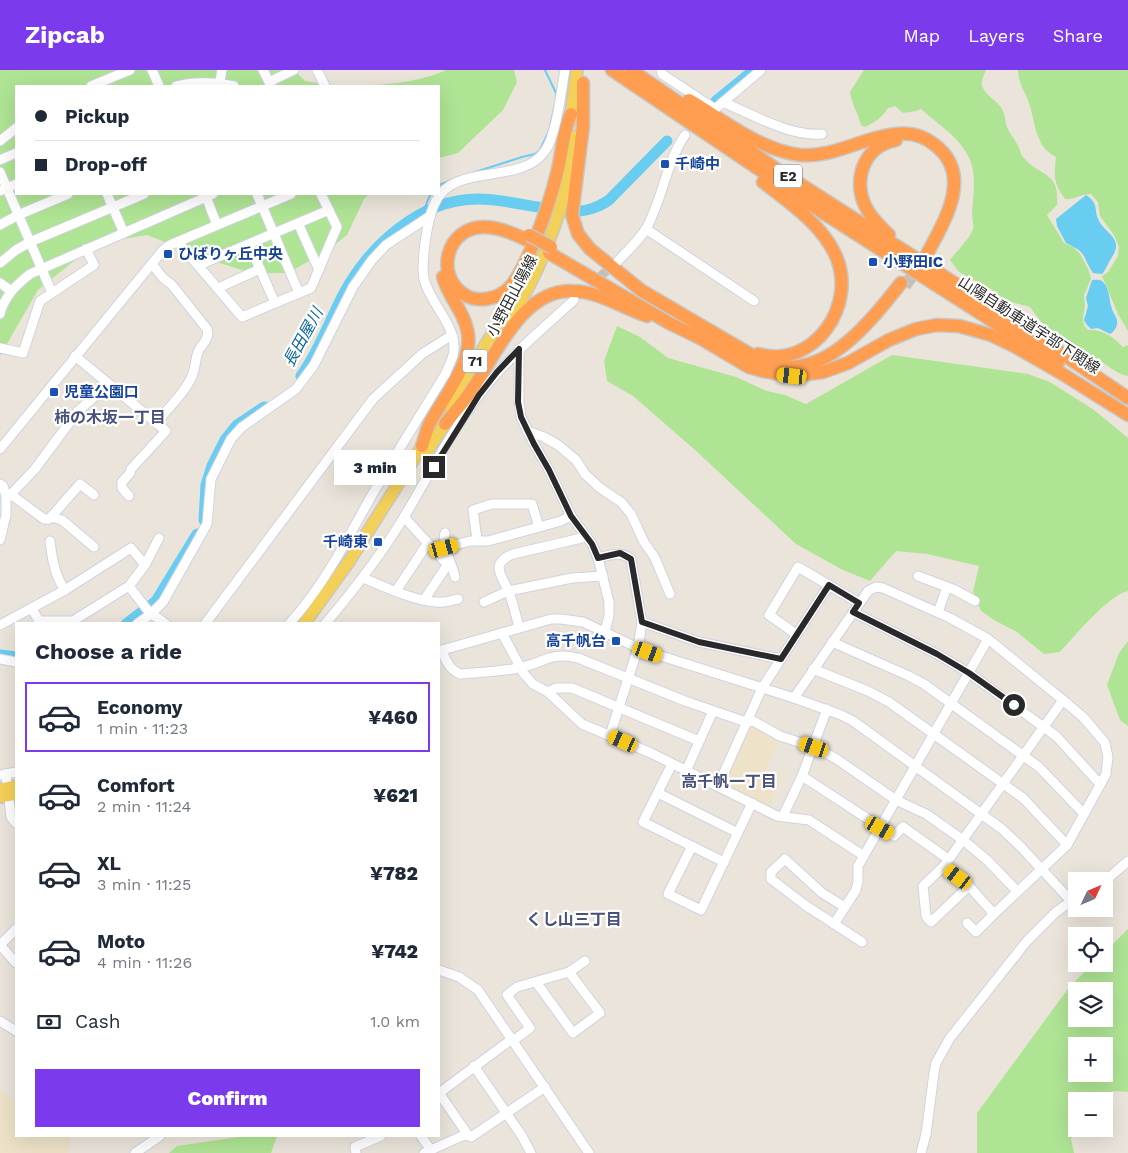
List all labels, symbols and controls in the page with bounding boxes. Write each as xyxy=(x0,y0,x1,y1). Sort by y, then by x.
text: Zipcab xyxy=(25,21,105,49)
text: Map xyxy=(903,25,940,46)
text: Layers xyxy=(968,25,1025,46)
text: Share xyxy=(1053,25,1103,46)
text: Pickup xyxy=(65,105,129,128)
text: Drop-off xyxy=(65,153,147,176)
place label: 千崎中 xyxy=(675,155,720,173)
marker: 千崎中 xyxy=(659,158,671,170)
road number: E2 xyxy=(774,164,802,188)
place label: ひばりヶ丘中央 xyxy=(178,245,283,263)
marker: ひばりヶ丘中央 xyxy=(162,248,174,260)
street label: 小野田山陽線 xyxy=(483,252,541,340)
place label: 小野田IC xyxy=(883,253,943,271)
marker: 小野田IC xyxy=(867,256,879,268)
street label: 山陽自動車道宇部下関線 xyxy=(955,273,1103,377)
water label: 長田屋川 xyxy=(279,303,328,370)
road number: 71 xyxy=(462,350,488,372)
car xyxy=(776,367,807,385)
place label: 児童公園口 xyxy=(64,383,139,401)
marker: 児童公園口 xyxy=(48,386,60,398)
district label: 柿の木坂一丁目 xyxy=(54,408,166,427)
callout: 3 min xyxy=(334,450,416,484)
route end xyxy=(423,456,445,478)
text: 3 min xyxy=(353,458,397,477)
place label: 千崎東 xyxy=(323,533,368,551)
marker: 千崎東 xyxy=(372,536,384,548)
car xyxy=(427,537,460,559)
place label: 高千帆台 xyxy=(546,632,606,650)
marker: 高千帆台 xyxy=(610,635,622,647)
text: Choose a ride xyxy=(35,639,182,664)
car xyxy=(631,640,664,664)
route start xyxy=(1003,694,1025,716)
icon: car xyxy=(37,695,82,740)
text: Economy xyxy=(97,696,182,719)
text: ¥460 xyxy=(368,706,418,729)
text: 1 min · 11:23 xyxy=(97,719,188,738)
car xyxy=(606,728,639,754)
car xyxy=(797,735,830,759)
district label: 高千帆一丁目 xyxy=(681,772,777,791)
icon: car xyxy=(37,773,82,818)
text: Comfort xyxy=(97,774,175,797)
text: ¥621 xyxy=(373,784,418,807)
text: 2 min · 11:24 xyxy=(97,797,191,816)
car xyxy=(863,814,896,842)
icon: car xyxy=(37,851,82,896)
text: XL xyxy=(97,852,121,875)
text: ¥782 xyxy=(370,862,418,885)
car xyxy=(941,862,974,892)
north arrow xyxy=(1068,872,1112,918)
map controls xyxy=(1068,872,1113,1137)
text: 3 min · 11:25 xyxy=(97,875,191,894)
district label: くし山三丁目 xyxy=(526,910,622,929)
button: locate xyxy=(1068,927,1113,972)
icon: car xyxy=(37,929,82,974)
text: Moto xyxy=(97,930,145,953)
text: ¥742 xyxy=(371,940,418,963)
text: 4 min · 11:26 xyxy=(97,953,192,972)
button: layers xyxy=(1068,982,1113,1027)
icon: cash xyxy=(35,1008,63,1036)
text: Cash xyxy=(75,1010,121,1033)
text: 1.0 km xyxy=(370,1012,420,1031)
button: + xyxy=(1068,1037,1113,1082)
button: Confirm xyxy=(35,1069,420,1127)
button: − xyxy=(1068,1092,1113,1137)

